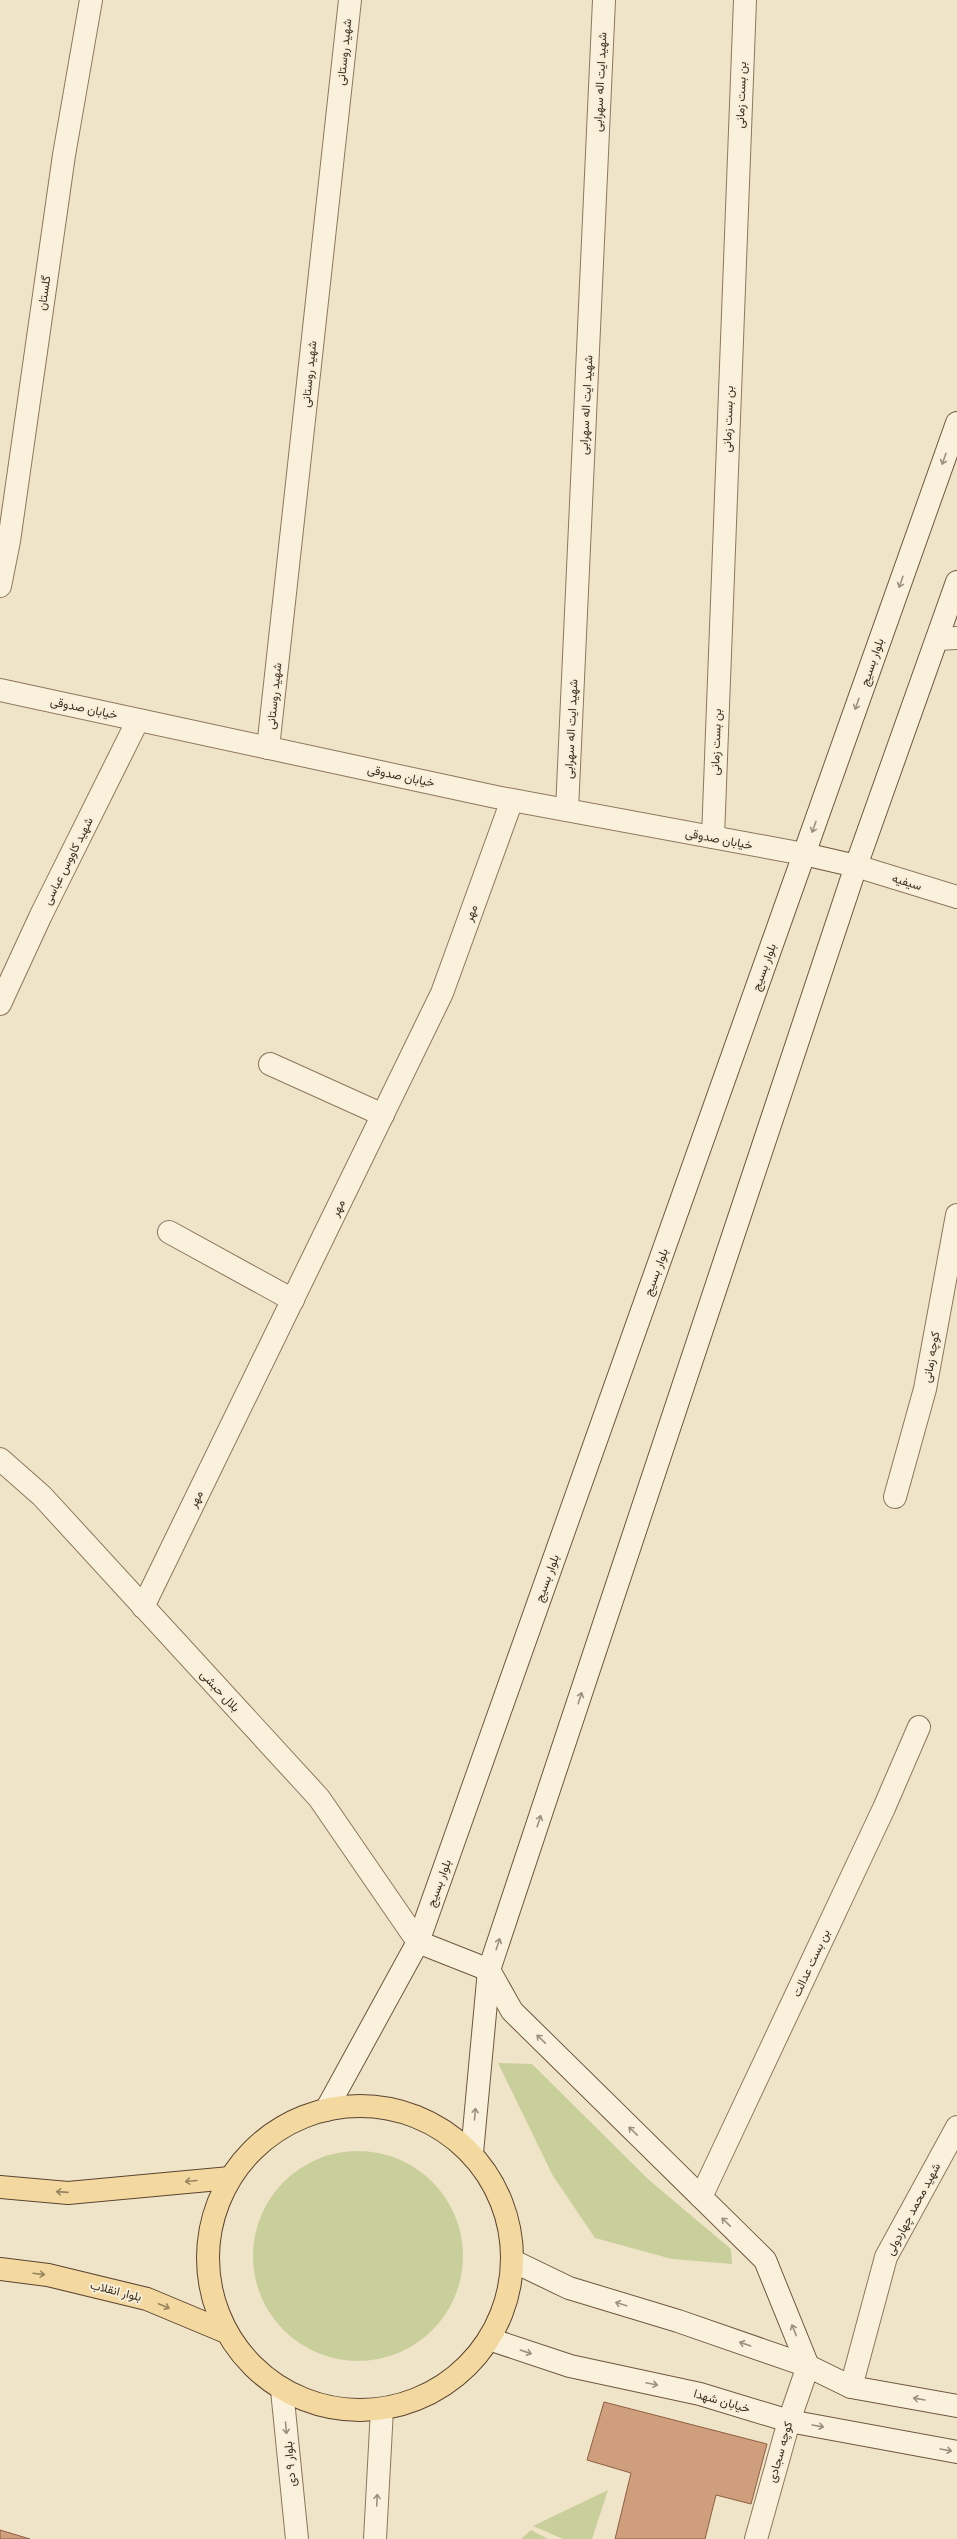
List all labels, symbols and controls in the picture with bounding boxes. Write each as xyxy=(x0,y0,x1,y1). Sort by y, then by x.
street label: شهید روستانی xyxy=(332,18,355,86)
street label: شهید ایت اله سهرابی xyxy=(588,32,611,132)
street label: بن بست زمانی xyxy=(731,61,750,129)
street label: گلستان xyxy=(33,274,53,311)
street label: شهید روستانی xyxy=(297,340,320,408)
street label: شهید ایت اله سهرابی xyxy=(574,355,597,455)
street label: بن بست زمانی xyxy=(718,385,737,453)
one-way arrow xyxy=(940,453,947,466)
one-way arrow xyxy=(896,576,904,588)
street label: بلوار بسیج xyxy=(855,636,889,688)
street label: شهید روستانی xyxy=(262,662,285,730)
street label: شهید ایت اله سهرابی xyxy=(559,679,582,779)
street label: خیابان صدوقی xyxy=(49,692,119,723)
one-way arrow xyxy=(853,698,861,710)
street label: بن بست زمانی xyxy=(706,708,725,776)
street label: خیابان صدوقی xyxy=(366,760,436,791)
street label: شهید کاووس عباسی xyxy=(38,814,97,908)
one-way arrow xyxy=(809,821,817,833)
street label: خیابان صدوقی xyxy=(684,824,754,853)
street label: سیفیه xyxy=(890,869,924,893)
street label: مهر xyxy=(459,902,481,925)
street label: بلوار بسیج xyxy=(747,941,781,993)
street label: مهر xyxy=(326,1196,349,1220)
street label: بلوار بسیج xyxy=(639,1246,673,1298)
street label: کوچه زمانی xyxy=(918,1330,943,1384)
street label: مهر xyxy=(184,1487,207,1511)
street label: بلوار بسیج xyxy=(530,1552,564,1604)
street label: بلال حبشی xyxy=(197,1666,244,1715)
one-way arrow xyxy=(576,1692,584,1704)
one-way arrow xyxy=(535,1815,543,1827)
street label: بلوار بسیج xyxy=(422,1857,456,1909)
street label: بن بست عدالت xyxy=(787,1926,834,1999)
one-way arrow xyxy=(494,1939,502,1951)
one-way arrow xyxy=(536,2035,546,2044)
one-way arrow xyxy=(472,2108,479,2121)
one-way arrow xyxy=(628,2126,638,2136)
street label: شهید محمد چهاردولی xyxy=(881,2159,944,2258)
one-way arrow xyxy=(185,2178,198,2185)
one-way arrow xyxy=(56,2189,69,2196)
one-way arrow xyxy=(721,2217,731,2227)
one-way arrow xyxy=(32,2270,45,2277)
street label: بلوار انقلاب xyxy=(89,2276,144,2305)
one-way arrow xyxy=(615,2300,628,2307)
one-way arrow xyxy=(158,2303,170,2311)
one-way arrow xyxy=(789,2324,797,2336)
one-way arrow xyxy=(739,2340,752,2347)
one-way arrow xyxy=(520,2348,532,2356)
one-way arrow xyxy=(645,2380,658,2388)
street label: خیابان شهدا xyxy=(692,2384,752,2417)
one-way arrow xyxy=(913,2395,926,2403)
street label: کوچه سجادی xyxy=(763,2419,796,2484)
one-way arrow xyxy=(282,2421,290,2434)
one-way arrow xyxy=(811,2422,824,2430)
street label: بلوار ۹ دی xyxy=(279,2441,300,2487)
one-way arrow xyxy=(939,2446,952,2454)
one-way arrow xyxy=(373,2494,381,2507)

